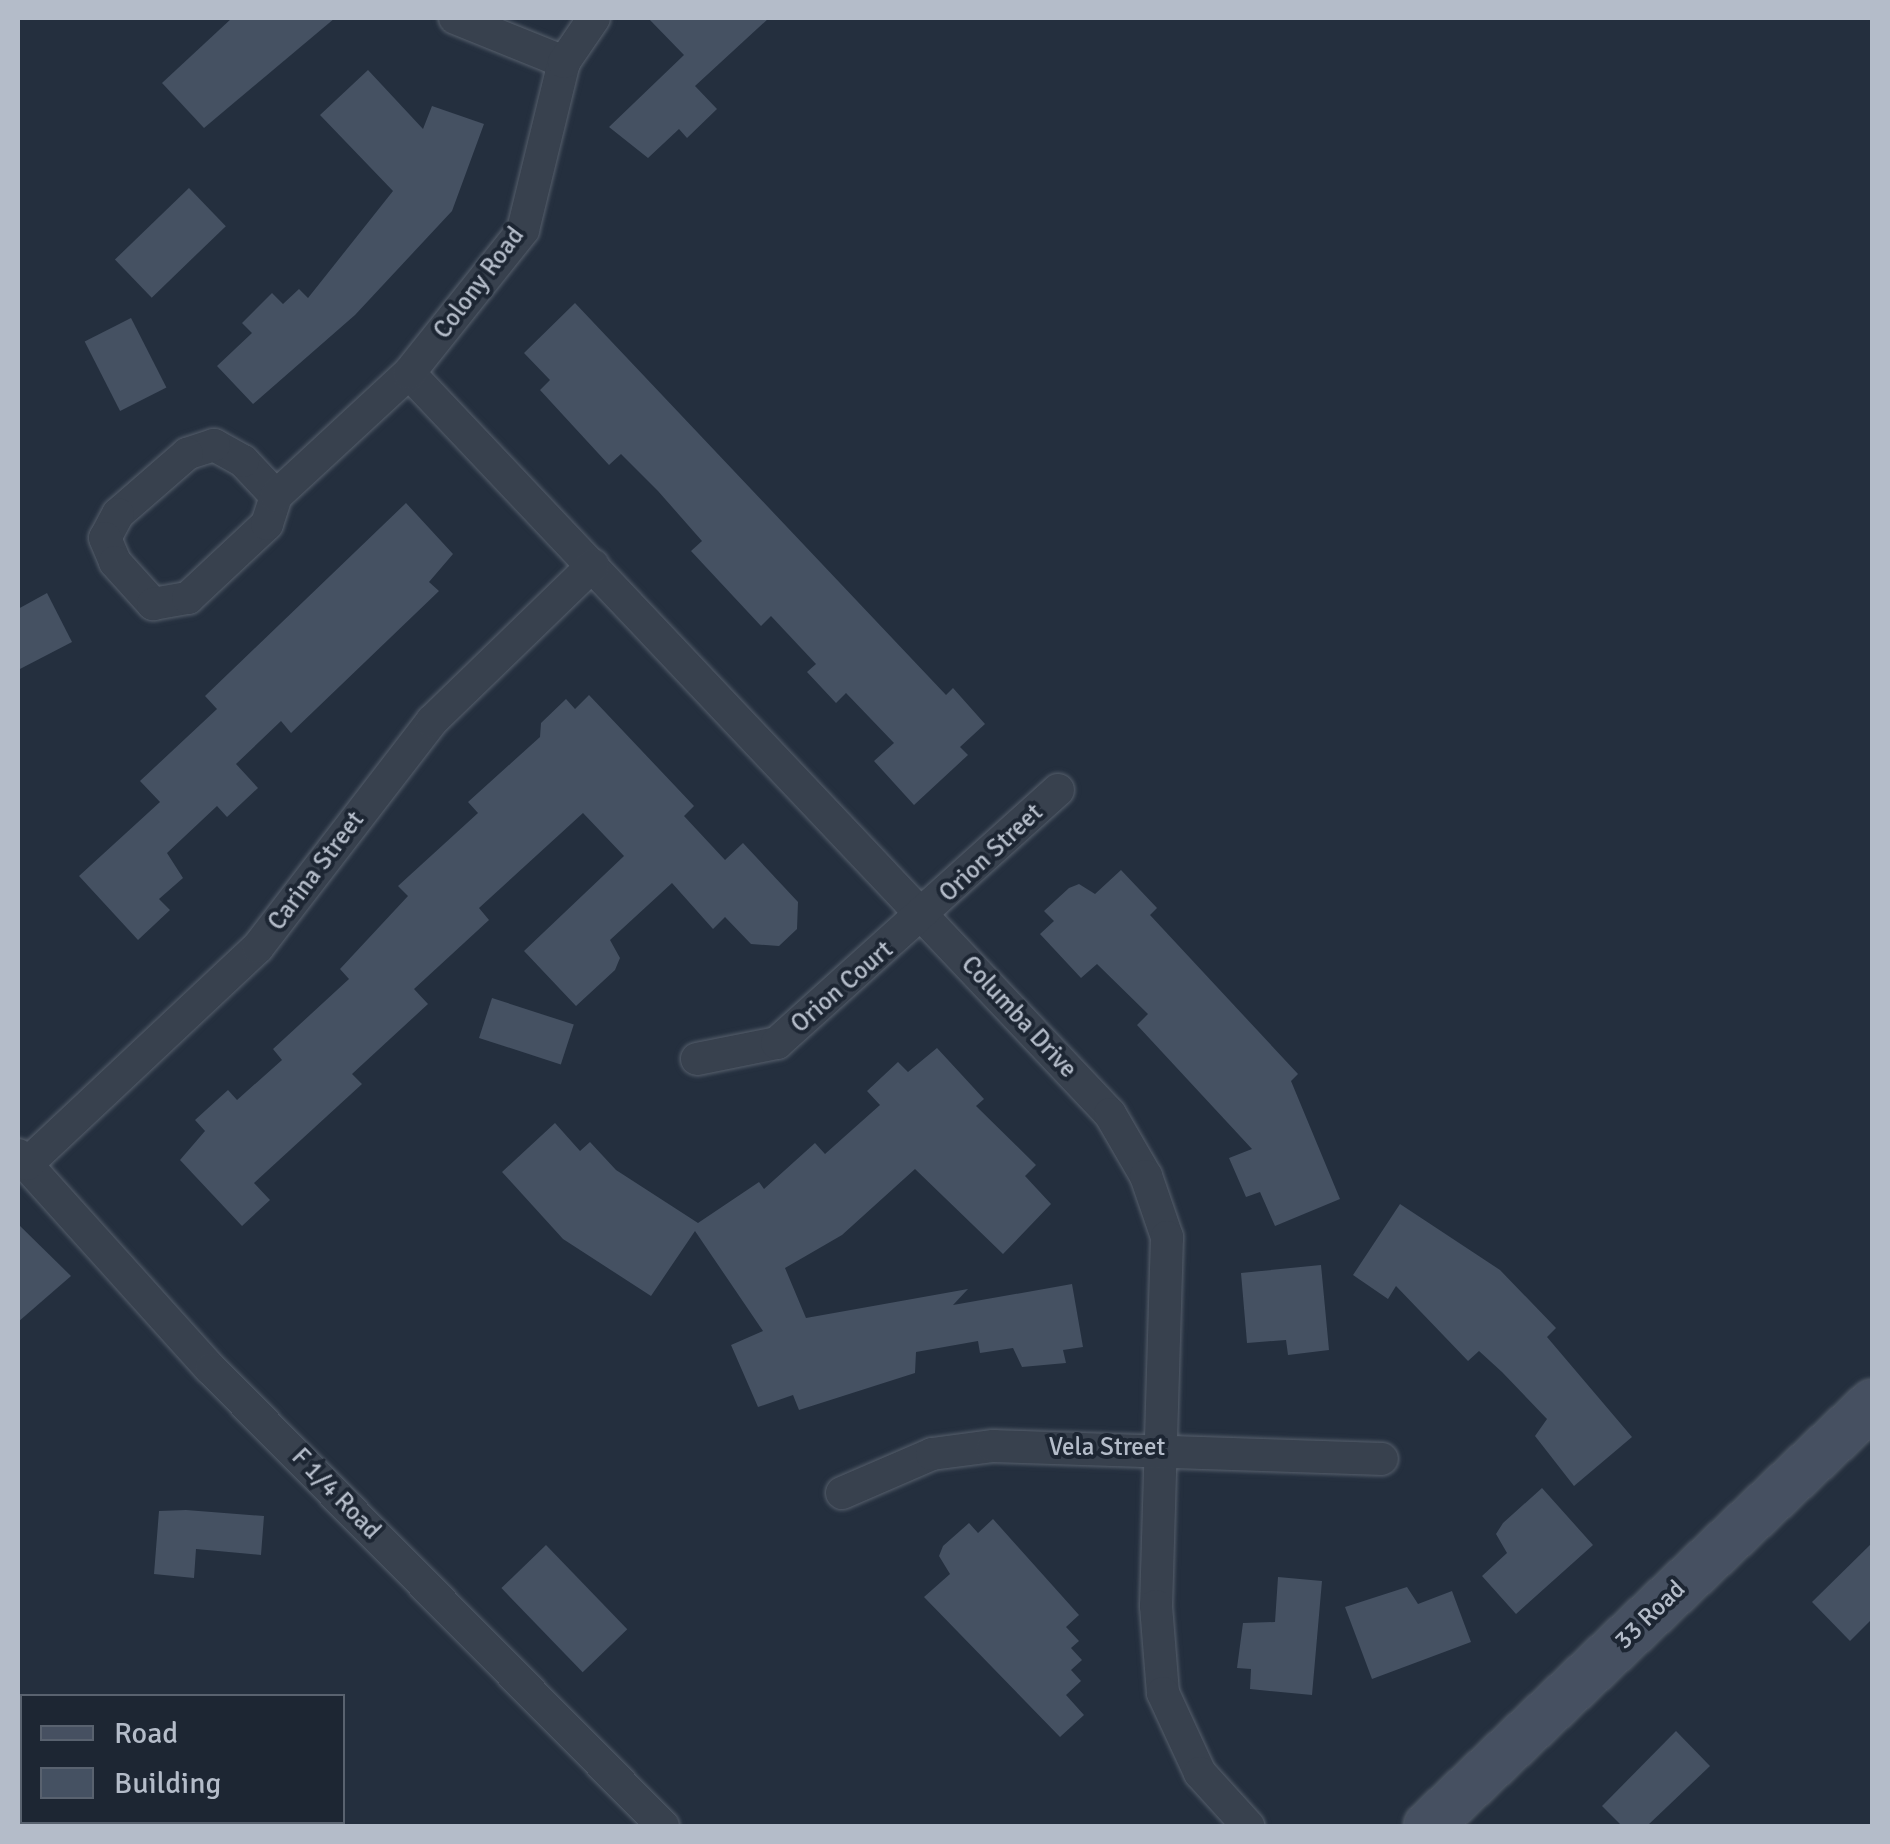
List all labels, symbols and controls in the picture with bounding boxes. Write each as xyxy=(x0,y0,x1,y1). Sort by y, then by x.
street label: Colony Road xyxy=(427,221,531,345)
street label: Orion Street xyxy=(933,798,1049,908)
street label: Carina Street xyxy=(262,806,370,936)
street label: Orion Court xyxy=(785,935,899,1039)
street label: Columba Drive xyxy=(955,950,1083,1084)
street label: Vela Street xyxy=(1049,1432,1165,1462)
street label: F 1/4 Road xyxy=(285,1442,387,1546)
street label: 33 Road xyxy=(1609,1574,1691,1656)
legend xyxy=(20,1694,345,1824)
text: Road xyxy=(114,1715,178,1752)
text: Building xyxy=(114,1765,221,1802)

